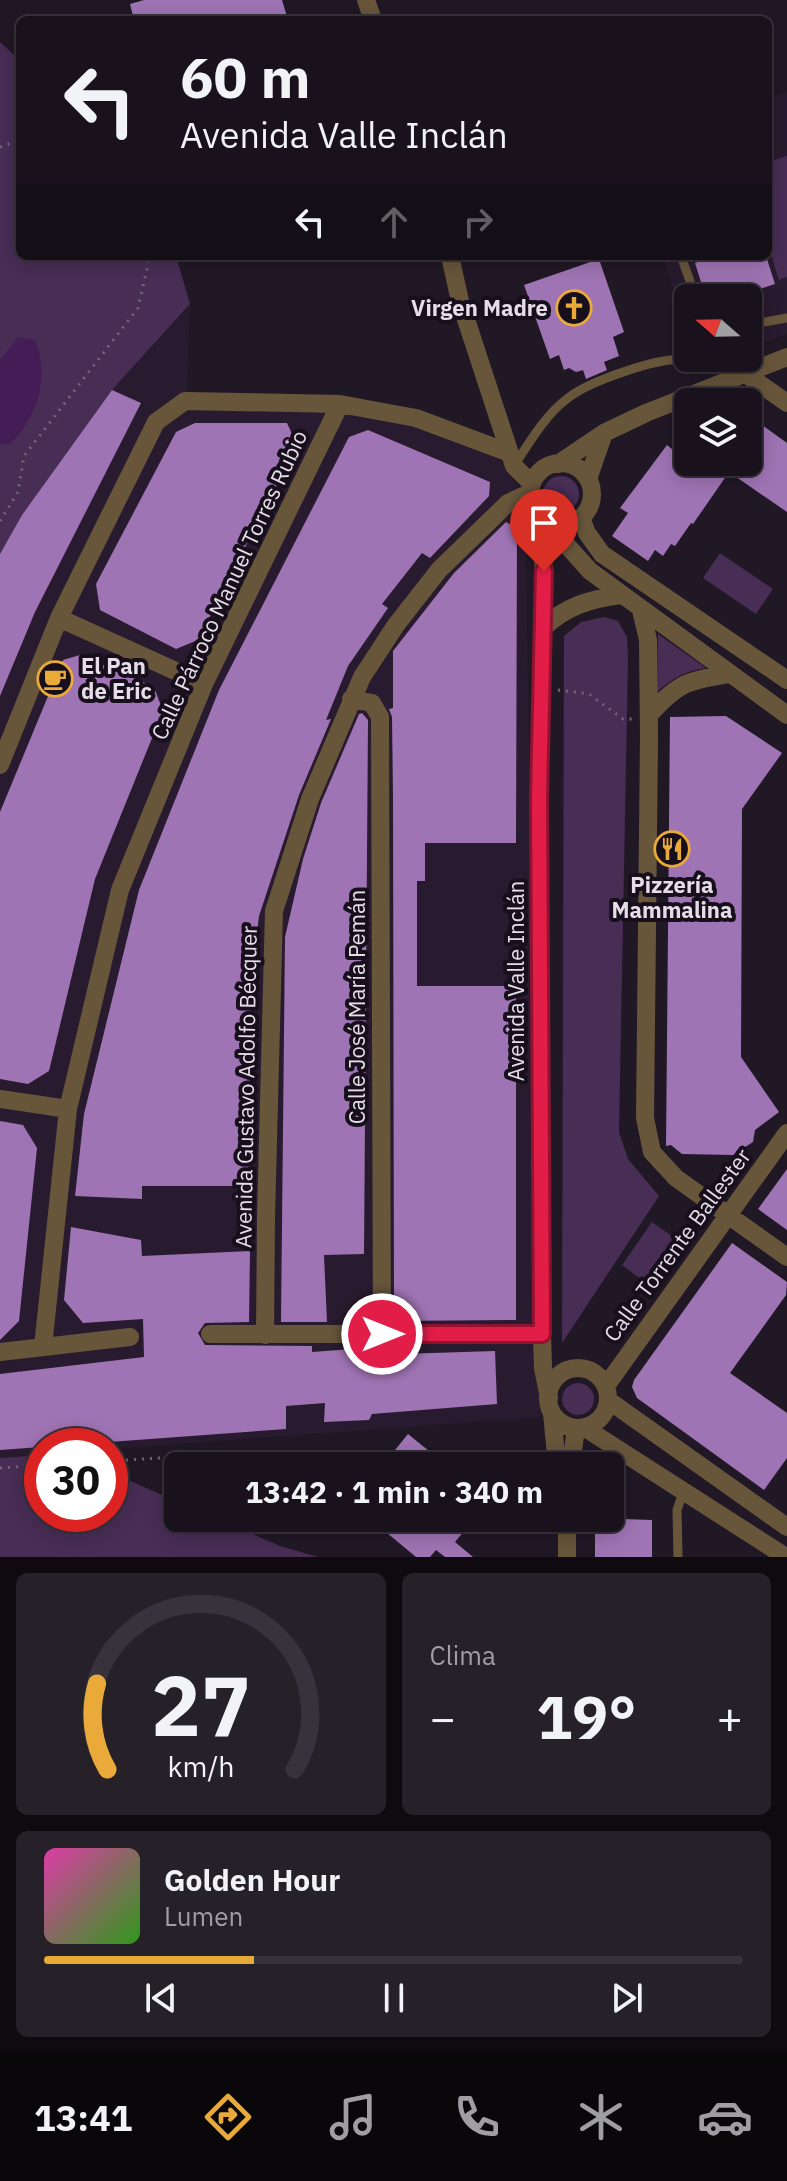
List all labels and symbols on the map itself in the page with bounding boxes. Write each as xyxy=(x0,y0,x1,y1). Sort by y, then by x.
north arrow xyxy=(674,284,762,372)
church icon: Virgen Madre xyxy=(555,289,593,327)
place label: Virgen Madre xyxy=(411,293,548,322)
street label: Calle Párroco Manuel Torres Rubio xyxy=(144,425,313,744)
pin xyxy=(510,489,578,571)
place label: El Pan de Eric xyxy=(81,651,152,705)
cafe icon: El Pan de Eric xyxy=(36,660,74,698)
restaurant icon: Pizzería Mammalina xyxy=(653,830,691,868)
place label: Pizzería Mammalina xyxy=(612,870,732,924)
street label: Avenida Valle Inclán xyxy=(501,881,530,1081)
street label: Calle José María Pemán xyxy=(342,890,371,1124)
street label: Avenida Gustavo Adolfo Bécquer xyxy=(228,926,263,1248)
street label: Calle Torrente Ballester xyxy=(597,1142,756,1347)
position arrow xyxy=(340,1292,424,1376)
speed limit sign: 30 xyxy=(24,1428,128,1532)

